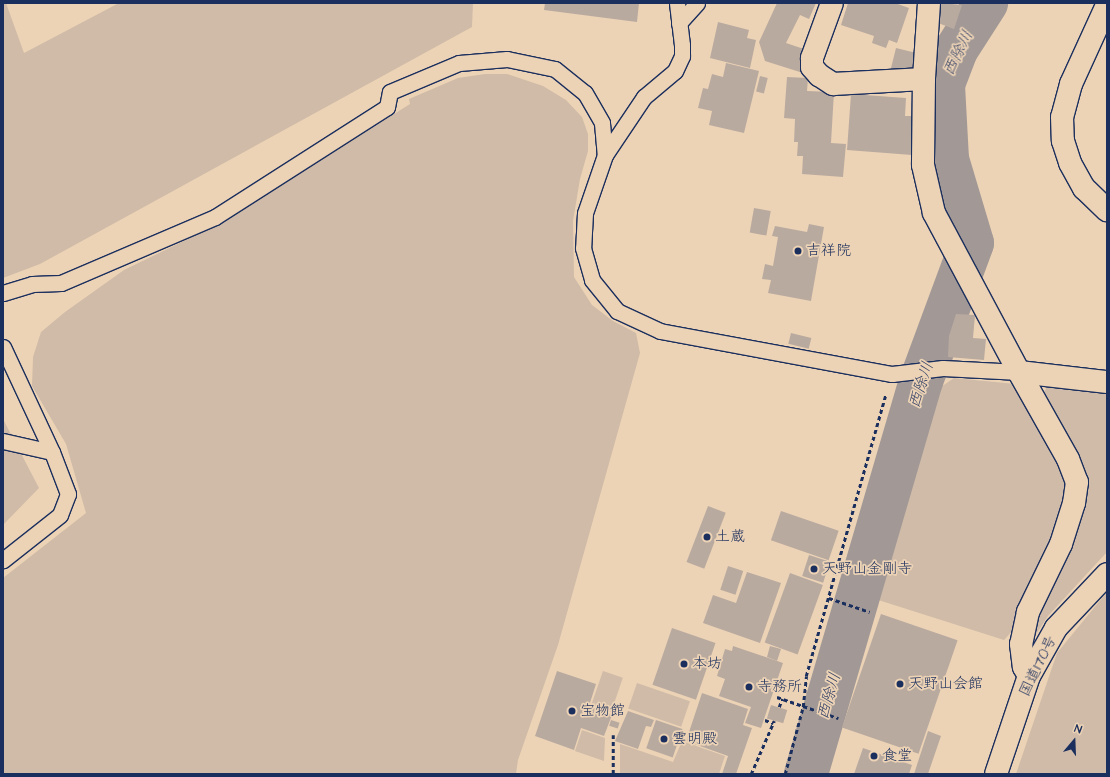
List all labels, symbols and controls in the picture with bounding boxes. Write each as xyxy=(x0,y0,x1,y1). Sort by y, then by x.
water label: 西除川 xyxy=(939,27,977,79)
place label: 吉祥院 xyxy=(806,242,851,260)
marker: 吉祥院 xyxy=(793,246,803,256)
water label: 西除川 xyxy=(904,359,938,411)
place label: 土蔵 xyxy=(715,528,745,546)
marker: 土蔵 xyxy=(702,532,712,542)
place label: 天野山金剛寺 xyxy=(822,560,912,578)
marker: 天野山金剛寺 xyxy=(809,564,819,574)
street label: 国道170号 xyxy=(1016,633,1060,699)
place label: 本坊 xyxy=(692,655,722,673)
marker: 本坊 xyxy=(679,659,689,669)
water label: 西除川 xyxy=(813,670,845,722)
place label: 天野山会館 xyxy=(908,675,983,693)
place label: 寺務所 xyxy=(757,678,802,696)
marker: 天野山会館 xyxy=(895,679,905,689)
marker: 寺務所 xyxy=(744,682,754,692)
place label: 宝物館 xyxy=(580,702,625,720)
marker: 宝物館 xyxy=(567,706,577,716)
north arrow xyxy=(1054,721,1094,761)
text: N xyxy=(1072,721,1084,737)
place label: 雲明殿 xyxy=(672,730,717,748)
marker: 雲明殿 xyxy=(659,734,669,744)
place label: 食堂 xyxy=(882,747,912,765)
marker: 食堂 xyxy=(869,751,879,761)

